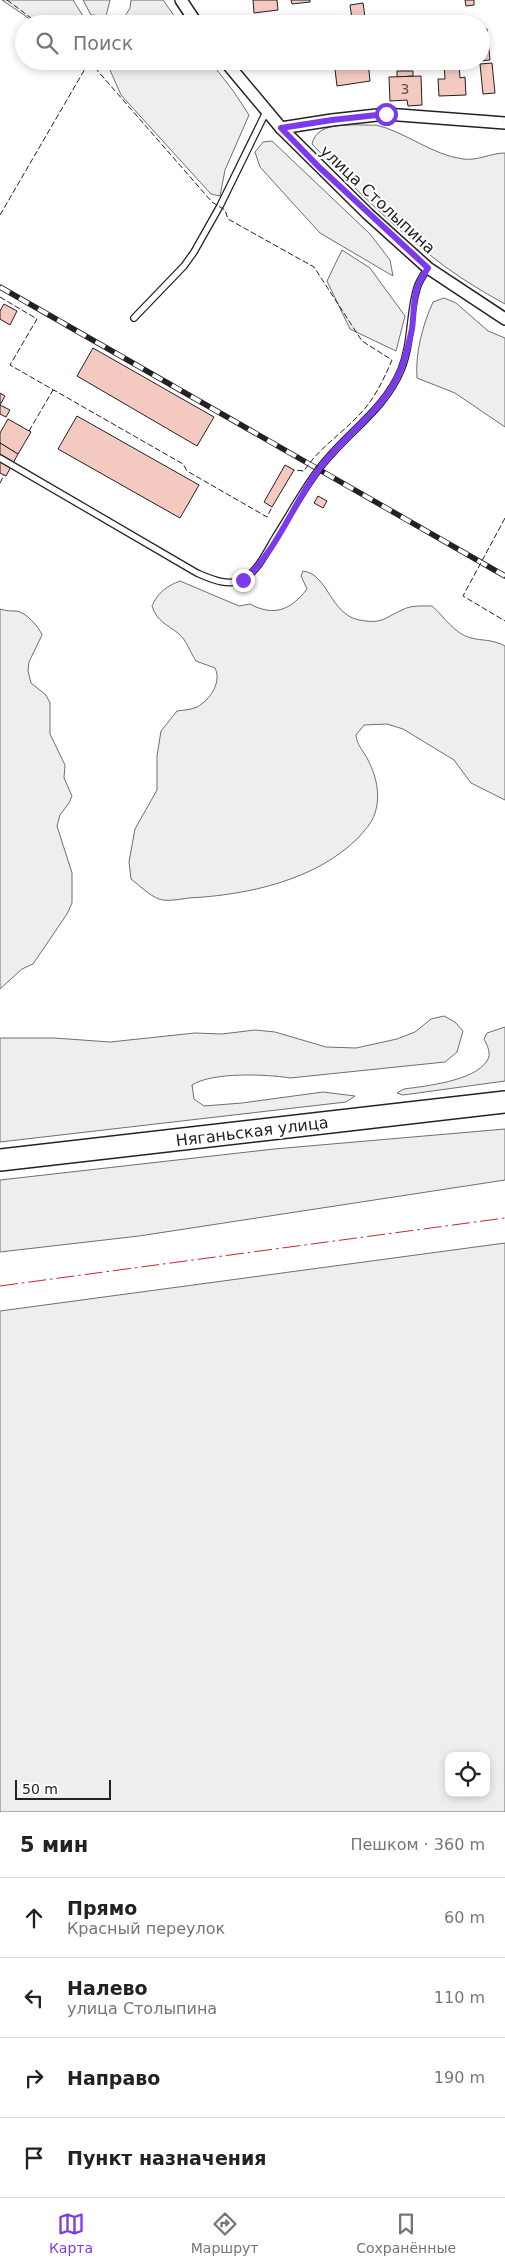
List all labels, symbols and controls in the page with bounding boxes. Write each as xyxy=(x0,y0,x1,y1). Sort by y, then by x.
search box xyxy=(15,15,490,70)
icon: search xyxy=(33,29,61,57)
text: Поиск xyxy=(73,32,133,54)
house number: 3 xyxy=(401,81,409,97)
route start xyxy=(375,103,398,126)
street label: улица Столыпина xyxy=(316,141,439,258)
route end xyxy=(232,569,255,592)
street label: Няганьская улица xyxy=(175,1113,329,1150)
map controls xyxy=(445,1752,490,1797)
button: locate xyxy=(445,1752,490,1797)
scale bar xyxy=(15,1777,111,1800)
text: 50 m xyxy=(22,1781,58,1797)
text: 5 мин xyxy=(20,1833,88,1857)
text: Пешком · 360 m xyxy=(350,1835,485,1854)
text: Прямо xyxy=(67,1897,137,1919)
icon: ahead xyxy=(20,1904,48,1932)
text: 60 m xyxy=(444,1908,485,1927)
text: Красный переулок xyxy=(67,1919,225,1938)
text: Налево xyxy=(67,1977,148,1999)
icon: left xyxy=(20,1984,48,2012)
text: 110 m xyxy=(434,1988,485,2007)
text: улица Столыпина xyxy=(67,1999,217,2018)
icon: right xyxy=(20,2064,48,2092)
text: Направо xyxy=(67,2067,160,2089)
text: 190 m xyxy=(434,2068,485,2087)
icon: arrive xyxy=(20,2144,48,2172)
text: Пункт назначения xyxy=(67,2147,266,2169)
tab: Карта xyxy=(49,2210,93,2256)
tab: Маршрут xyxy=(191,2210,258,2256)
tab: Сохранённые xyxy=(356,2210,456,2256)

